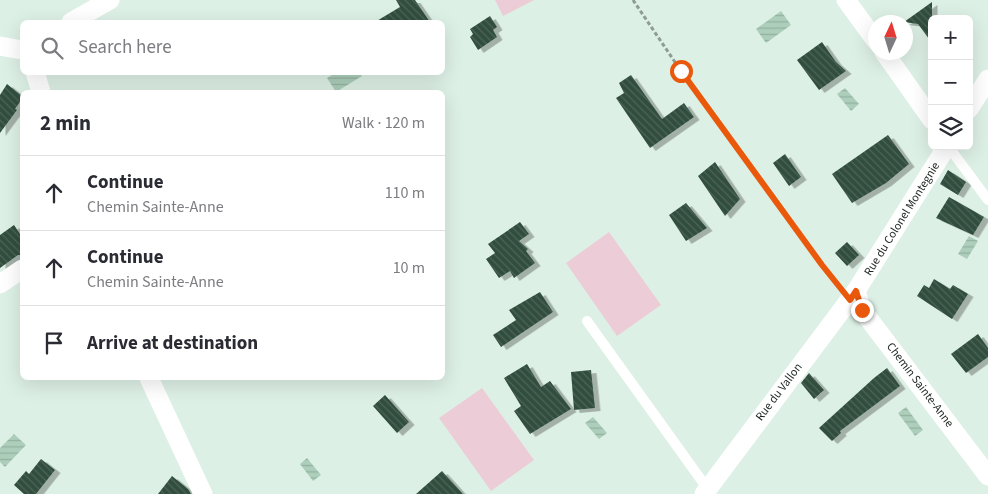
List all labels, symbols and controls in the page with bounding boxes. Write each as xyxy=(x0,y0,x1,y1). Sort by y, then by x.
north arrow xyxy=(868,15,913,60)
map controls xyxy=(928,15,973,150)
button: + xyxy=(928,15,973,60)
search box xyxy=(20,20,445,75)
icon: search xyxy=(38,34,66,62)
text: Search here xyxy=(78,34,172,61)
route start xyxy=(670,60,693,83)
button: − xyxy=(928,60,973,105)
button: layers xyxy=(928,105,973,150)
text: 2 min xyxy=(40,108,91,138)
text: Walk · 120 m xyxy=(342,112,425,134)
street label: Rue du Colonel Montegnie xyxy=(860,159,944,279)
text: Continue xyxy=(87,169,164,196)
icon: ahead xyxy=(40,179,68,207)
text: 110 m xyxy=(385,182,425,204)
text: Chemin Sainte-Anne xyxy=(87,196,224,218)
text: Continue xyxy=(87,244,164,271)
icon: ahead xyxy=(40,254,68,282)
text: 10 m xyxy=(393,257,425,279)
text: Chemin Sainte-Anne xyxy=(87,271,224,293)
route end xyxy=(851,299,874,322)
icon: arrive xyxy=(40,329,68,357)
text: Arrive at destination xyxy=(87,330,258,357)
street label: Chemin Sainte-Anne xyxy=(882,339,958,431)
street label: Rue du Vallon xyxy=(752,360,806,424)

